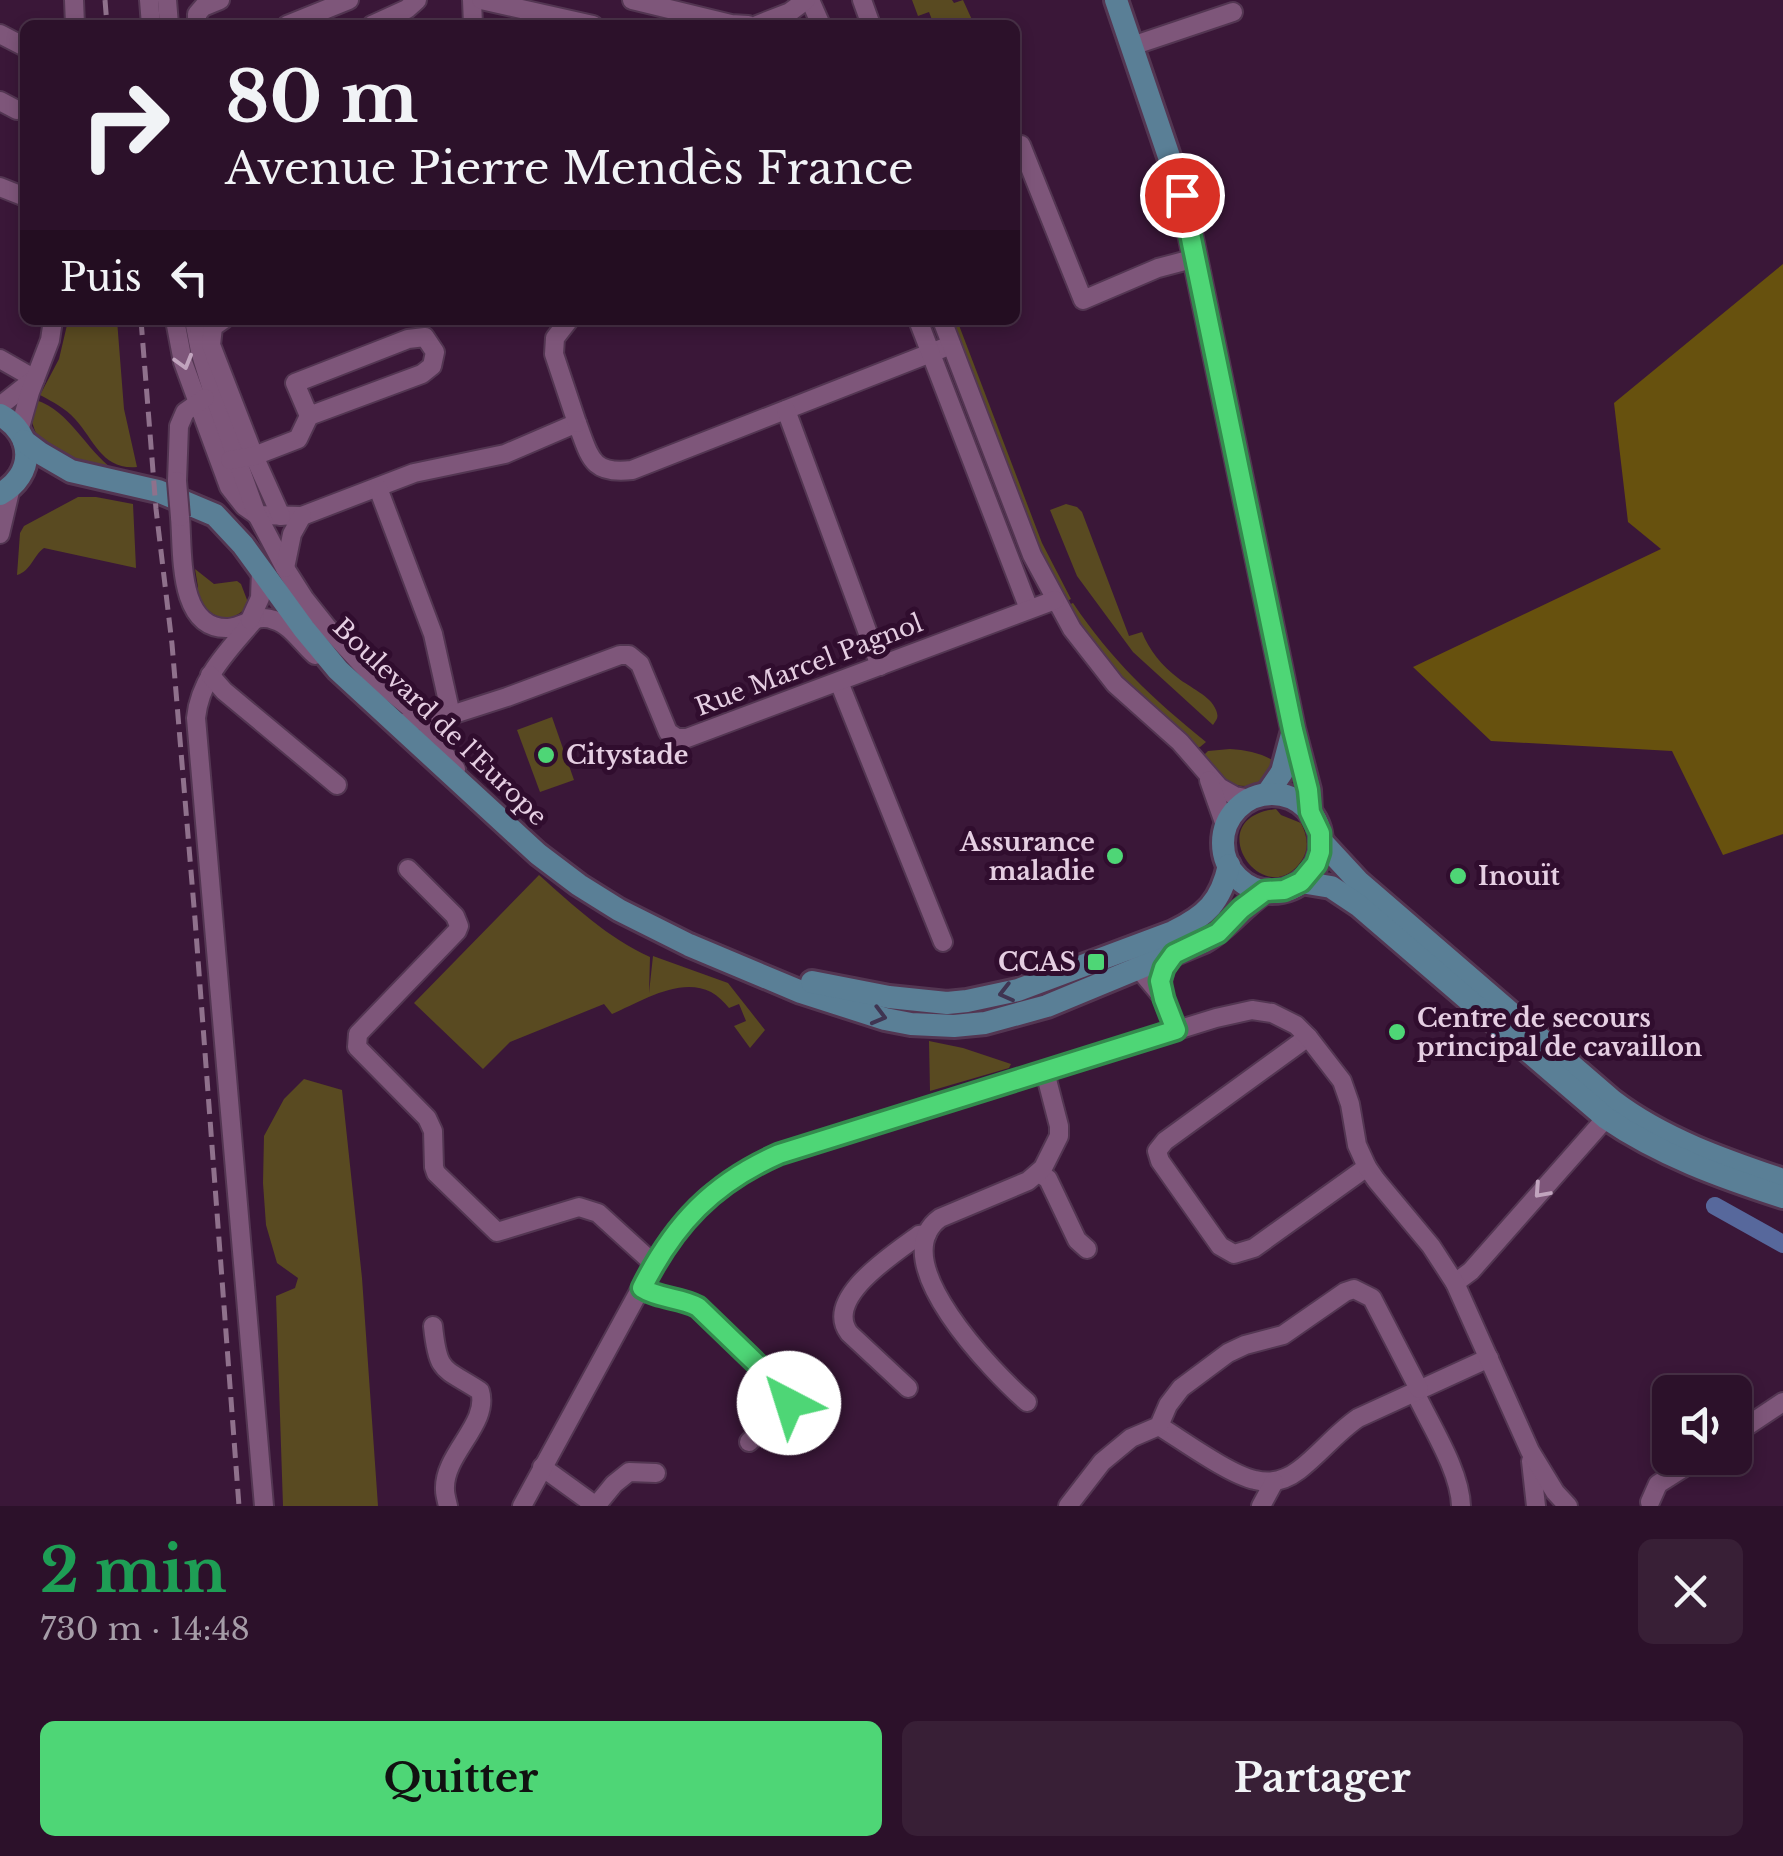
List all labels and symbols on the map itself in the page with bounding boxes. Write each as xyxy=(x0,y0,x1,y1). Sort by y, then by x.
pin xyxy=(1140,153,1225,238)
one-way arrow xyxy=(172,353,193,370)
street label: Rue Marcel Pagnol xyxy=(691,607,927,723)
street label: Boulevard de l'Europe xyxy=(327,612,553,832)
place label: Citystade xyxy=(566,740,688,771)
marker: Citystade xyxy=(535,744,557,766)
place label: Assurance maladie xyxy=(959,827,1095,887)
marker: Assurance maladie xyxy=(1104,845,1126,867)
place label: Inouït xyxy=(1478,861,1560,892)
marker: Inouït xyxy=(1447,865,1469,887)
place label: CCAS xyxy=(998,947,1076,978)
marker: CCAS xyxy=(1085,951,1107,973)
one-way arrow xyxy=(998,981,1016,1002)
place label: Centre de secours principal de cavaillon xyxy=(1417,1003,1702,1063)
one-way arrow xyxy=(869,1005,887,1026)
marker: Centre de secours principal de cavaillon xyxy=(1386,1021,1408,1043)
one-way arrow xyxy=(1535,1179,1553,1198)
position arrow xyxy=(737,1351,841,1455)

